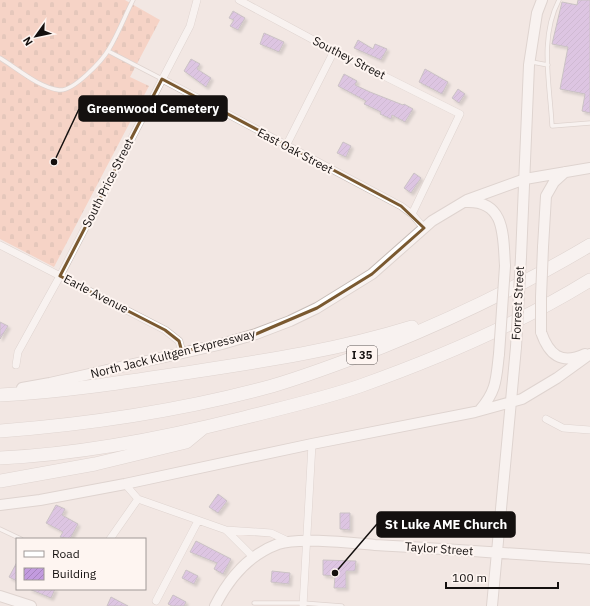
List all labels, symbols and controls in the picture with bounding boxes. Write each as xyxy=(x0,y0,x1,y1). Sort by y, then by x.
north arrow xyxy=(16,16,56,56)
street label: Southey Street xyxy=(310,33,388,82)
text: N xyxy=(20,34,36,49)
callout: Greenwood Cemetery xyxy=(79,96,227,121)
text: Greenwood Cemetery xyxy=(87,100,219,117)
street label: East Oak Street xyxy=(255,124,335,177)
street label: South Price Street xyxy=(79,136,136,229)
street label: Forrest Street xyxy=(508,266,527,340)
street label: Earle Avenue xyxy=(61,271,131,316)
street label: North Jack Kultgen Expressway xyxy=(89,326,257,381)
road number: I 35 xyxy=(347,346,377,364)
callout: St Luke AME Church xyxy=(377,512,515,537)
text: St Luke AME Church xyxy=(385,516,507,533)
legend xyxy=(16,538,146,590)
street label: Taylor Street xyxy=(404,539,474,558)
text: Road xyxy=(52,546,80,561)
scale bar xyxy=(446,564,558,590)
text: Building xyxy=(52,566,97,581)
text: 100 m xyxy=(452,570,487,585)

